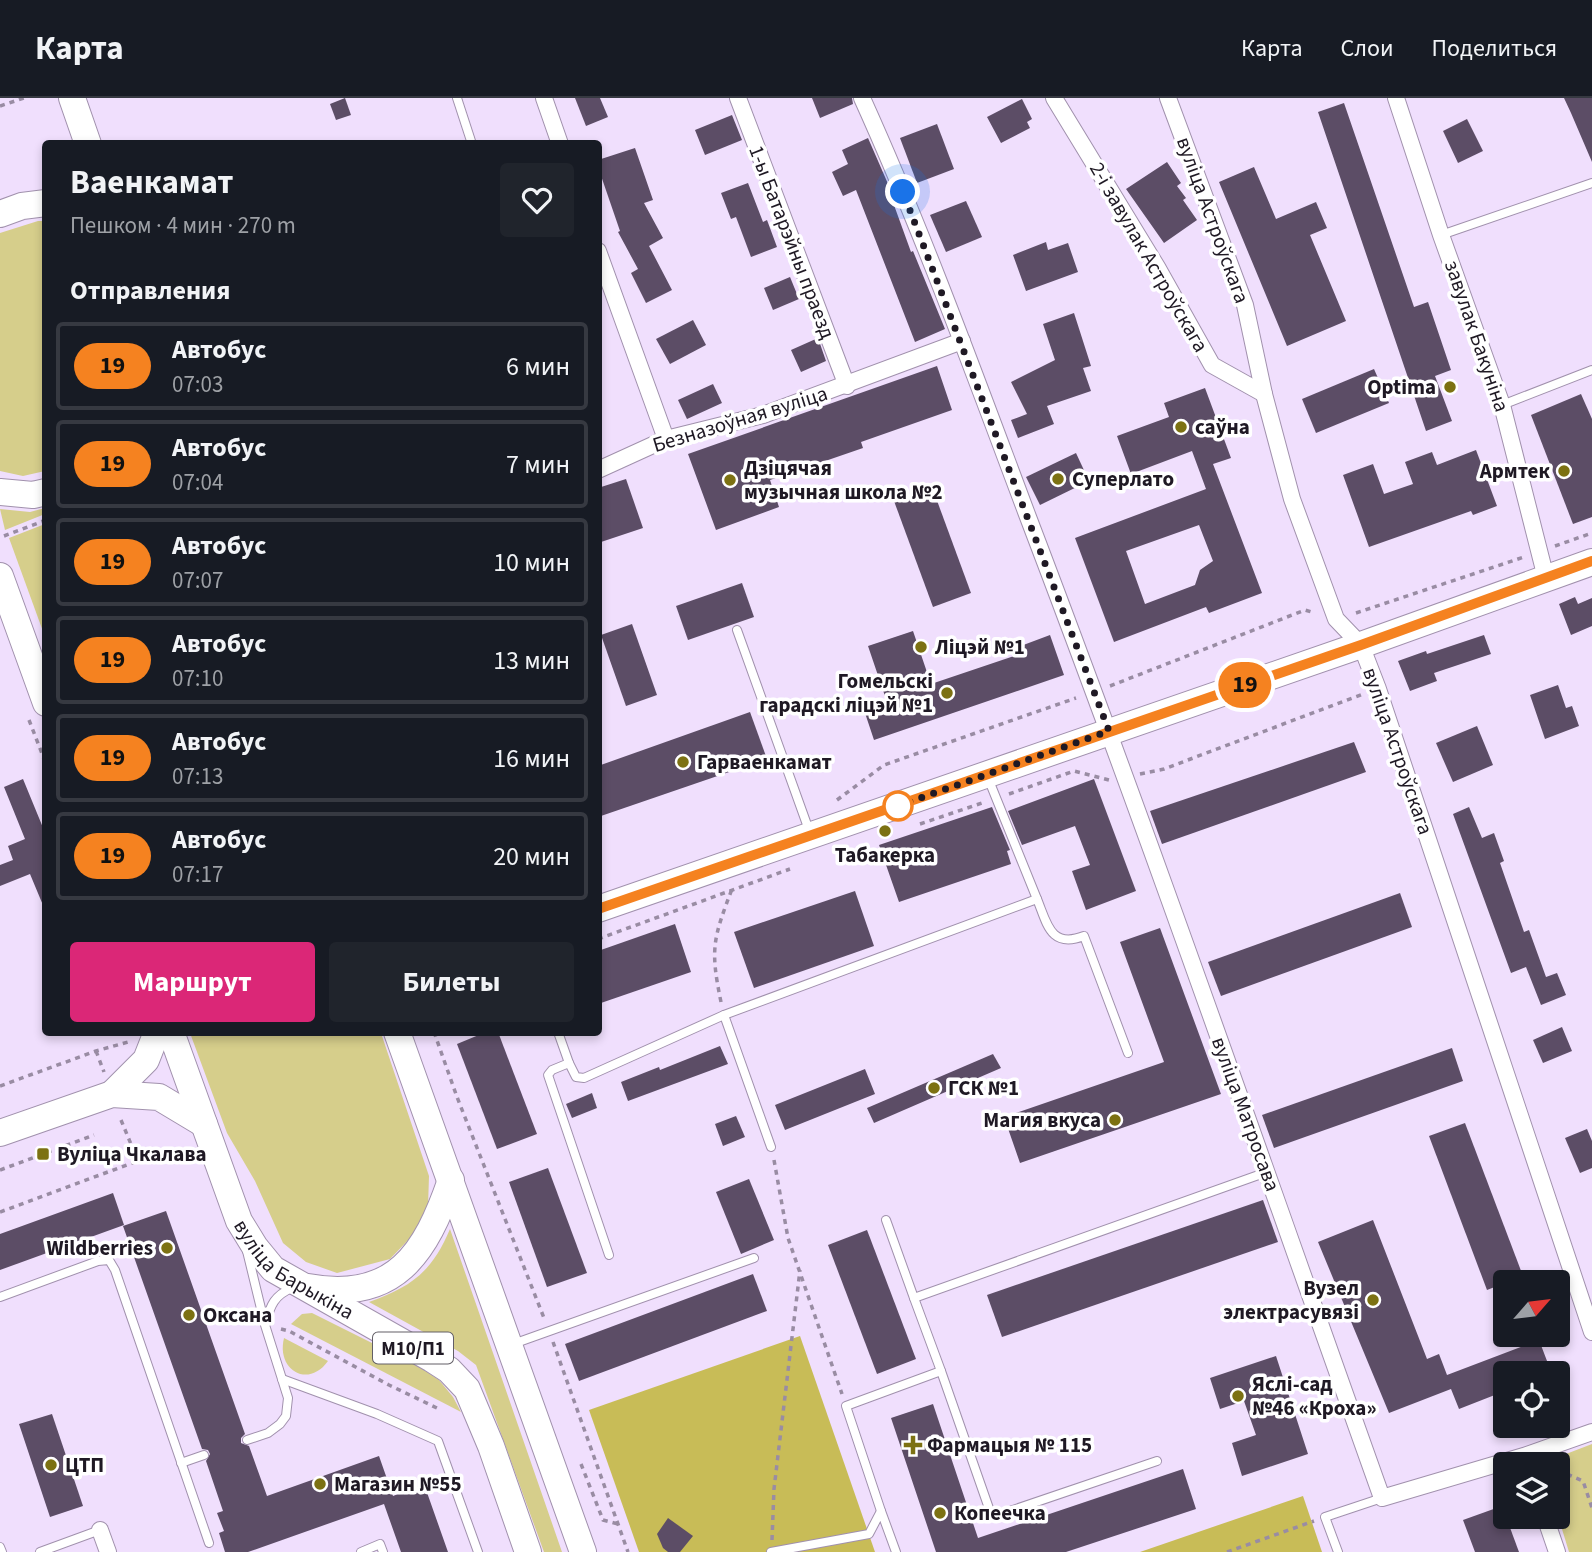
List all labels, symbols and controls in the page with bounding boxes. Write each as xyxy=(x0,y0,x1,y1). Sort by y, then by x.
text: Карта xyxy=(35,25,124,72)
text: Карта xyxy=(1241,31,1303,66)
text: Слои xyxy=(1341,31,1394,66)
text: Поделиться xyxy=(1432,31,1557,66)
street label: вуліца Астроўскага xyxy=(1169,133,1257,307)
street label: 1-ы Батарэйны праезд xyxy=(741,141,843,343)
street label: 2-і завулак Астроўскага xyxy=(1082,156,1216,358)
text: Ваенкамат xyxy=(70,159,234,206)
button: heart xyxy=(500,163,574,237)
your location xyxy=(885,174,920,209)
text: Пешком · 4 мин · 270 m xyxy=(70,209,296,242)
street label: завулак Бакуніна xyxy=(1437,256,1517,416)
text: Отправления xyxy=(70,272,230,309)
text: Автобус xyxy=(172,331,266,368)
text: 19 xyxy=(100,348,125,383)
text: 6 мин xyxy=(506,348,570,385)
text: 07:03 xyxy=(172,368,223,401)
place label: Optima xyxy=(1367,372,1436,402)
street label: Безназоўная вуліца xyxy=(649,378,831,460)
marker: Optima xyxy=(1442,379,1458,395)
place label: саўна xyxy=(1195,412,1250,442)
marker: саўна xyxy=(1173,419,1189,435)
text: Автобус xyxy=(172,429,266,466)
text: 19 xyxy=(100,446,125,481)
text: 7 мин xyxy=(506,446,570,483)
place label: Дзіцячая музычная школа №2 xyxy=(744,453,943,507)
place label: Армтек xyxy=(1479,456,1550,486)
marker: Армтек xyxy=(1556,463,1572,479)
place label: Суперлато xyxy=(1072,464,1174,494)
text: 07:04 xyxy=(172,466,223,499)
marker: Суперлато xyxy=(1050,471,1066,487)
marker: Дзіцячая музычная школа №2 xyxy=(722,472,738,488)
text: Автобус xyxy=(172,527,266,564)
text: 19 xyxy=(100,544,125,579)
text: 10 мин xyxy=(493,544,570,581)
text: 07:07 xyxy=(172,564,223,597)
text: Автобус xyxy=(172,625,266,662)
place label: Ліцэй №1 xyxy=(934,632,1025,662)
marker: Ліцэй №1 xyxy=(913,639,929,655)
text: 19 xyxy=(100,642,125,677)
text: 13 мин xyxy=(493,642,570,679)
text: 07:10 xyxy=(172,662,223,695)
line badge: 19 xyxy=(1214,662,1276,708)
street label: вуліца Астроўскага xyxy=(1355,663,1441,839)
place label: Гомельскі гарадскі ліцэй №1 xyxy=(759,666,933,720)
text: 19 xyxy=(1232,667,1258,702)
marker: Гомельскі гарадскі ліцэй №1 xyxy=(939,685,955,701)
text: Автобус xyxy=(172,723,266,760)
text: 19 xyxy=(100,740,125,775)
text: 16 мин xyxy=(493,740,570,777)
place label: Гарваенкамат xyxy=(697,747,832,777)
marker: Гарваенкамат xyxy=(675,754,691,770)
text: 07:13 xyxy=(172,760,223,793)
unlabelled marker xyxy=(883,791,913,821)
text: Автобус xyxy=(172,821,266,858)
marker: Табакерка xyxy=(877,823,893,839)
text: 19 xyxy=(100,838,125,873)
text: 20 мин xyxy=(493,838,570,875)
place label: Табакерка xyxy=(835,840,935,870)
text: 07:17 xyxy=(172,858,223,891)
button: Маршрут xyxy=(70,942,315,1022)
button: Билеты xyxy=(329,942,574,1022)
street label: вуліца Матросава xyxy=(1204,1032,1288,1196)
place label: ГСК №1 xyxy=(948,1073,1019,1103)
marker: ГСК №1 xyxy=(926,1080,942,1096)
place label: Магия вкуса xyxy=(983,1105,1101,1135)
marker: Магия вкуса xyxy=(1107,1112,1123,1128)
place label: Вуліца Чкалава xyxy=(57,1139,207,1169)
marker: Вуліца Чкалава xyxy=(35,1146,51,1162)
street label: вуліца Барыкіна xyxy=(226,1213,360,1327)
place label: Wildberries xyxy=(46,1233,153,1263)
marker: Wildberries xyxy=(159,1240,175,1256)
north arrow xyxy=(1493,1270,1570,1348)
map controls xyxy=(1493,1270,1570,1529)
place label: Вузел электрасувязі xyxy=(1223,1273,1359,1327)
marker: Вузел электрасувязі xyxy=(1365,1292,1381,1308)
place label: Оксана xyxy=(203,1300,272,1330)
marker: Оксана xyxy=(181,1307,197,1323)
road number: М10/П1 xyxy=(373,1332,453,1364)
button: locate xyxy=(1493,1361,1570,1438)
place label: Яслі-сад №46 «Кроха» xyxy=(1252,1369,1377,1423)
marker: Яслі-сад №46 «Кроха» xyxy=(1230,1388,1246,1404)
place label: Фармацыя № 115 xyxy=(927,1430,1092,1460)
marker: Фармацыя № 115 xyxy=(905,1437,921,1453)
place label: ЦТП xyxy=(65,1450,104,1480)
button: layers xyxy=(1493,1452,1570,1529)
marker: ЦТП xyxy=(43,1457,59,1473)
place label: Магазин №55 xyxy=(334,1469,462,1499)
marker: Магазин №55 xyxy=(312,1476,328,1492)
place label: Копеечка xyxy=(954,1498,1046,1528)
marker: Копеечка xyxy=(932,1505,948,1521)

